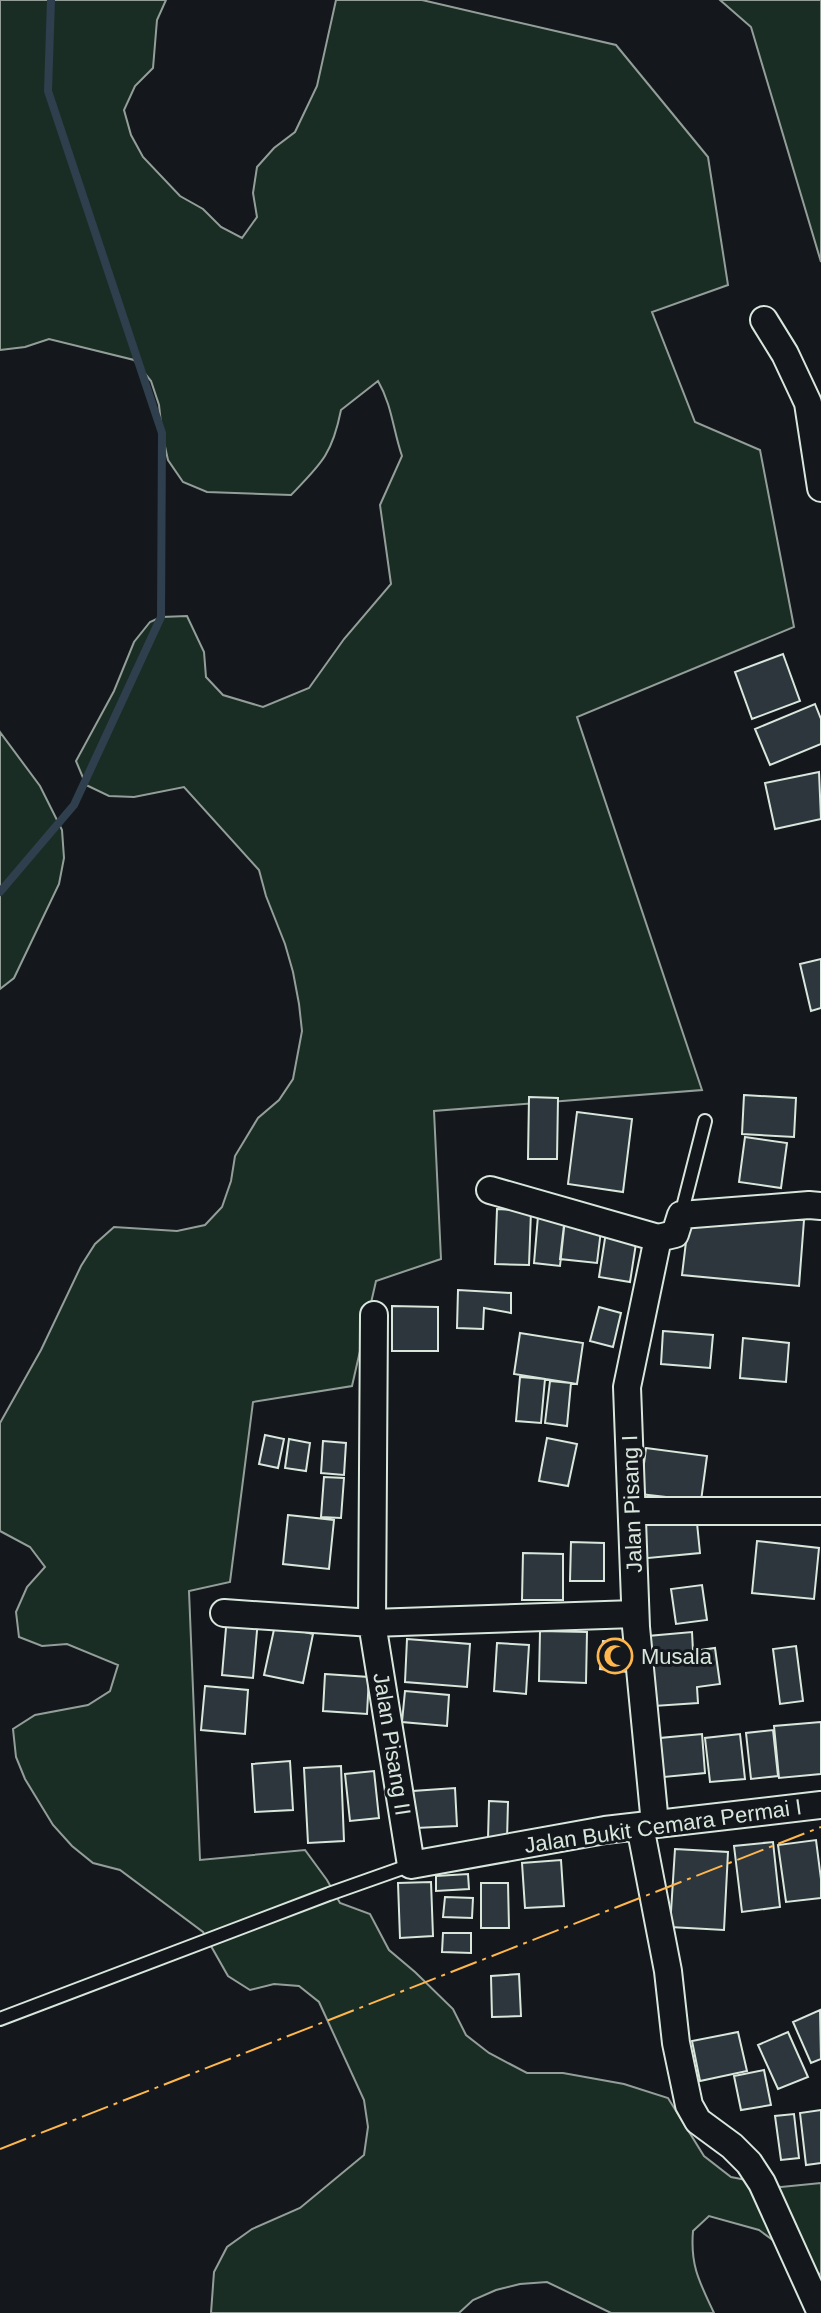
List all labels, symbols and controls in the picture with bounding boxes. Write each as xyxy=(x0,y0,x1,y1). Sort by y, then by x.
street label: Jalan Pisang I xyxy=(617,1435,647,1573)
mosque icon: Musala xyxy=(596,1637,634,1675)
place label: Musala xyxy=(641,1644,713,1669)
street label: Jalan Pisang II xyxy=(368,1671,416,1817)
street label: Jalan Bukit Cemara Permai I xyxy=(523,1794,803,1858)

